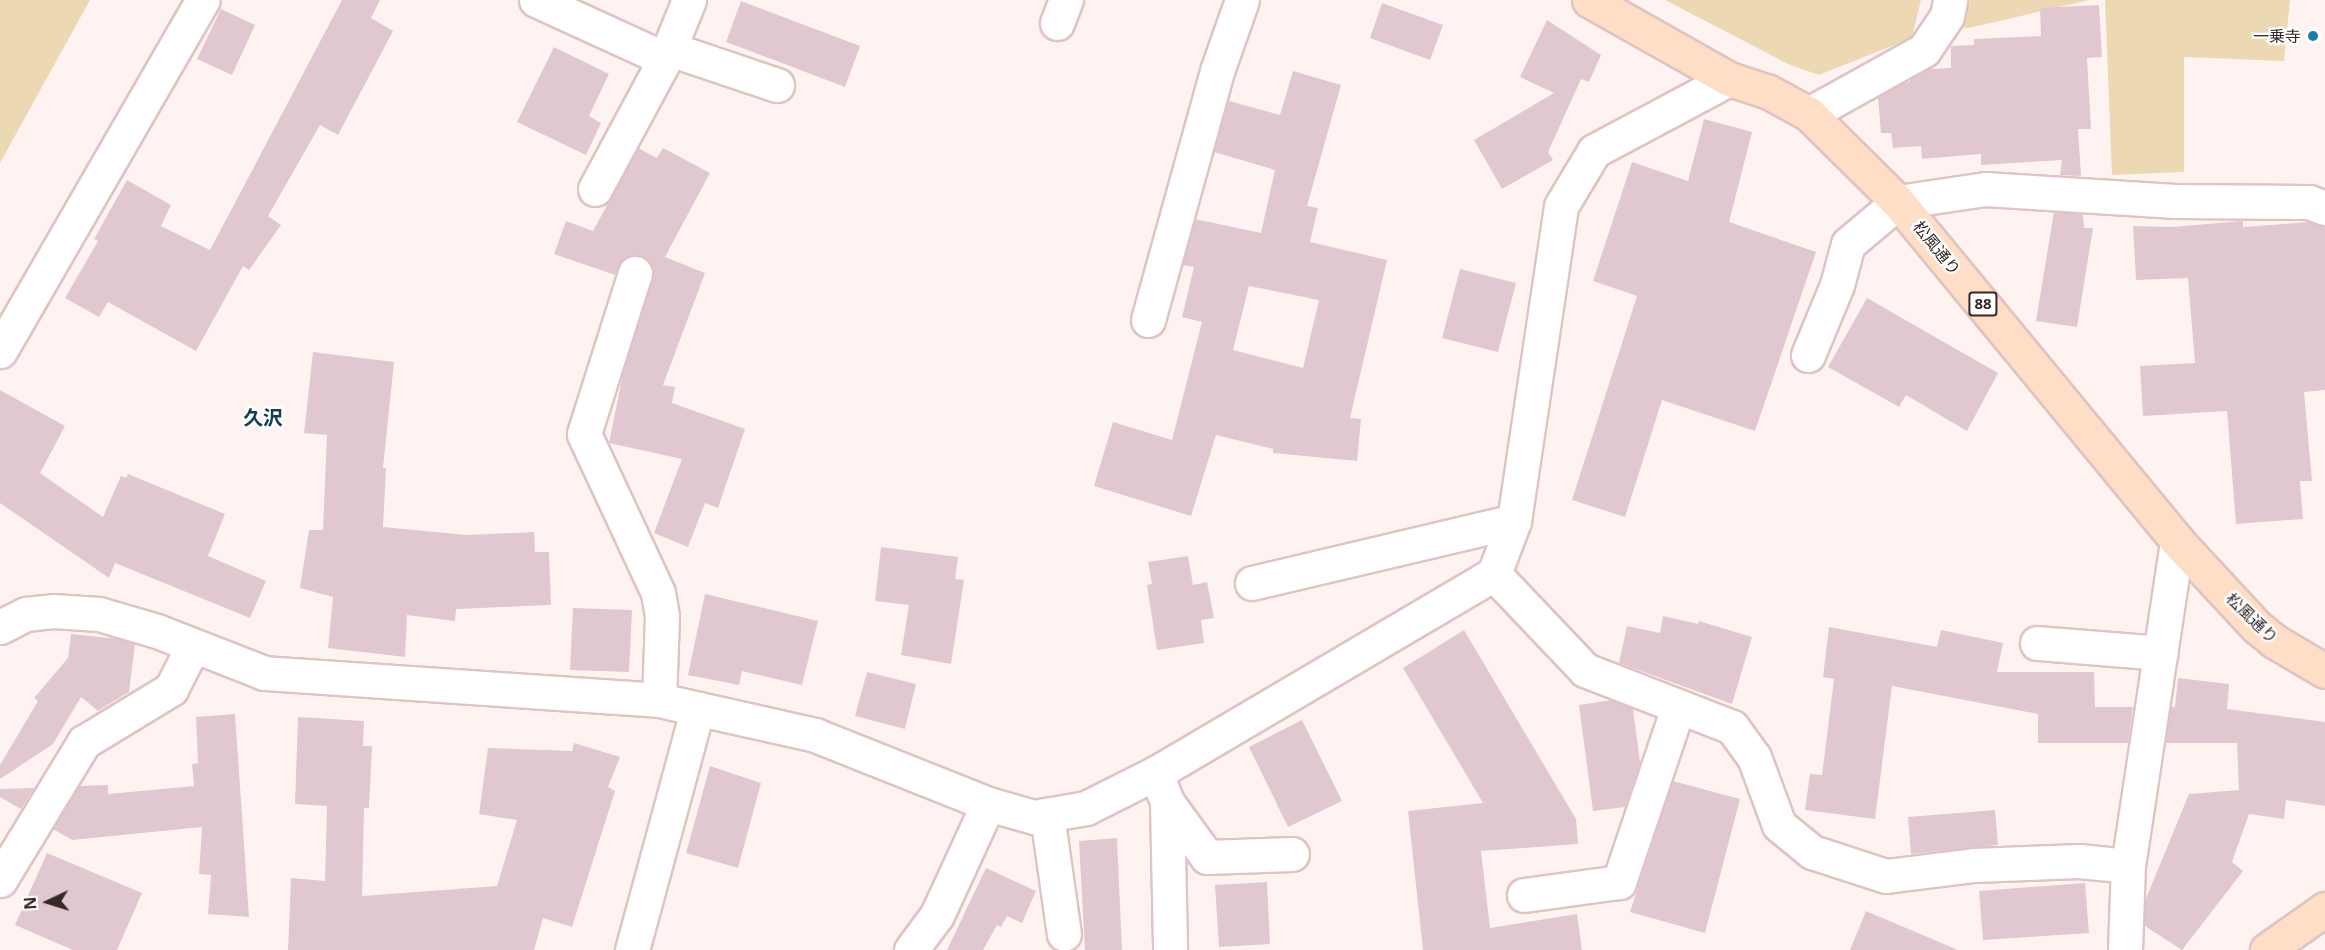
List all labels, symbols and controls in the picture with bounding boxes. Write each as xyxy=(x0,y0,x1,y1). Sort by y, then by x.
place label: 一乗寺 xyxy=(2253,26,2301,46)
marker: 一乗寺 xyxy=(2306,29,2320,43)
street label: 松風通り xyxy=(1909,217,1965,279)
road number: 88 xyxy=(1968,292,1998,316)
district label: 久沢 xyxy=(243,405,283,429)
street label: 松風通り xyxy=(2222,589,2282,647)
north arrow xyxy=(18,872,78,932)
text: N xyxy=(19,896,41,911)

